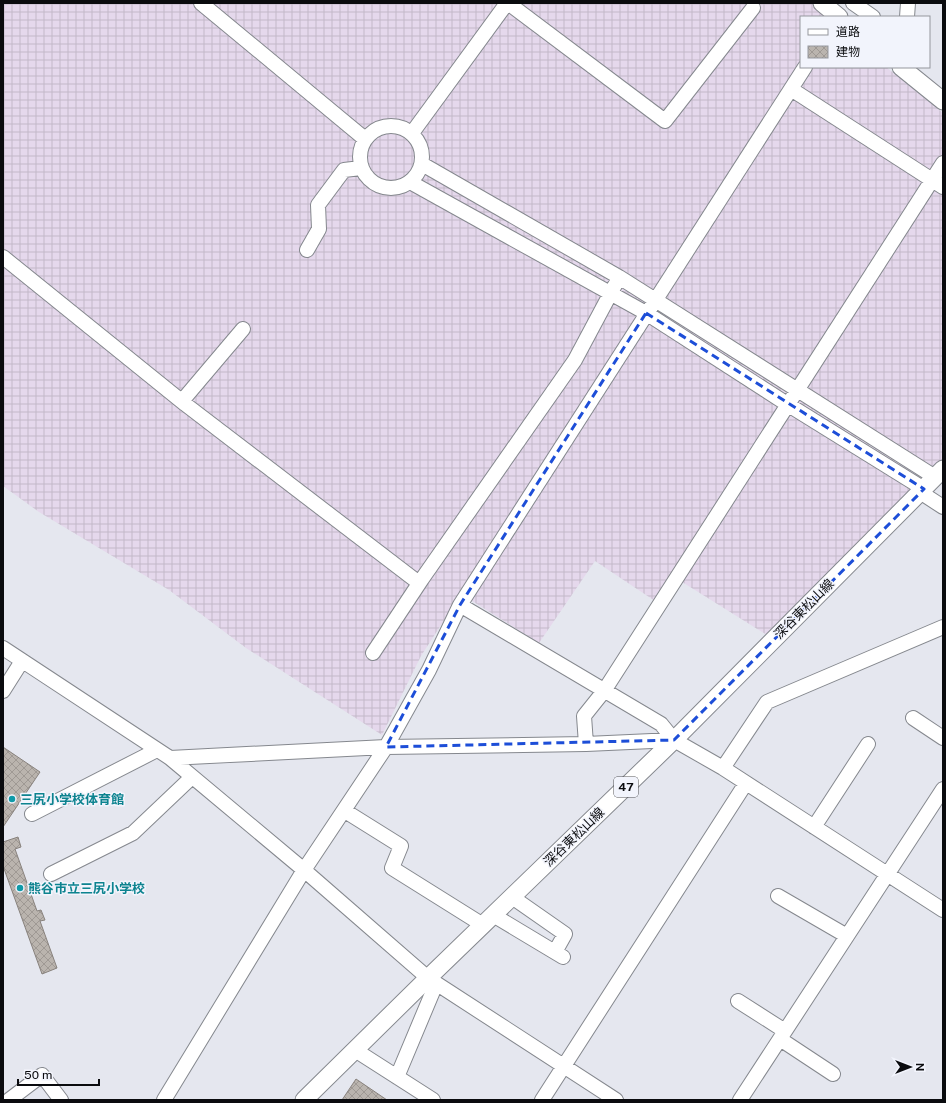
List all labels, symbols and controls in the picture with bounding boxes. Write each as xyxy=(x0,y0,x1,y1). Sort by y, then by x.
legend xyxy=(800,16,930,68)
text: 道路 xyxy=(836,25,860,39)
text: 建物 xyxy=(836,45,860,59)
street label: 深谷東松山線 xyxy=(771,576,837,642)
road number: 47 xyxy=(614,777,638,797)
place label: 三尻小学校体育館 xyxy=(20,792,124,807)
marker: 三尻小学校体育館 xyxy=(7,794,17,804)
street label: 深谷東松山線 xyxy=(541,805,607,869)
place label: 熊谷市立三尻小学校 xyxy=(28,881,145,896)
marker: 熊谷市立三尻小学校 xyxy=(15,883,25,893)
north arrow xyxy=(890,1047,930,1087)
scale bar xyxy=(18,1061,99,1087)
text: N xyxy=(914,1063,926,1071)
text: 50 m xyxy=(24,1068,52,1082)

